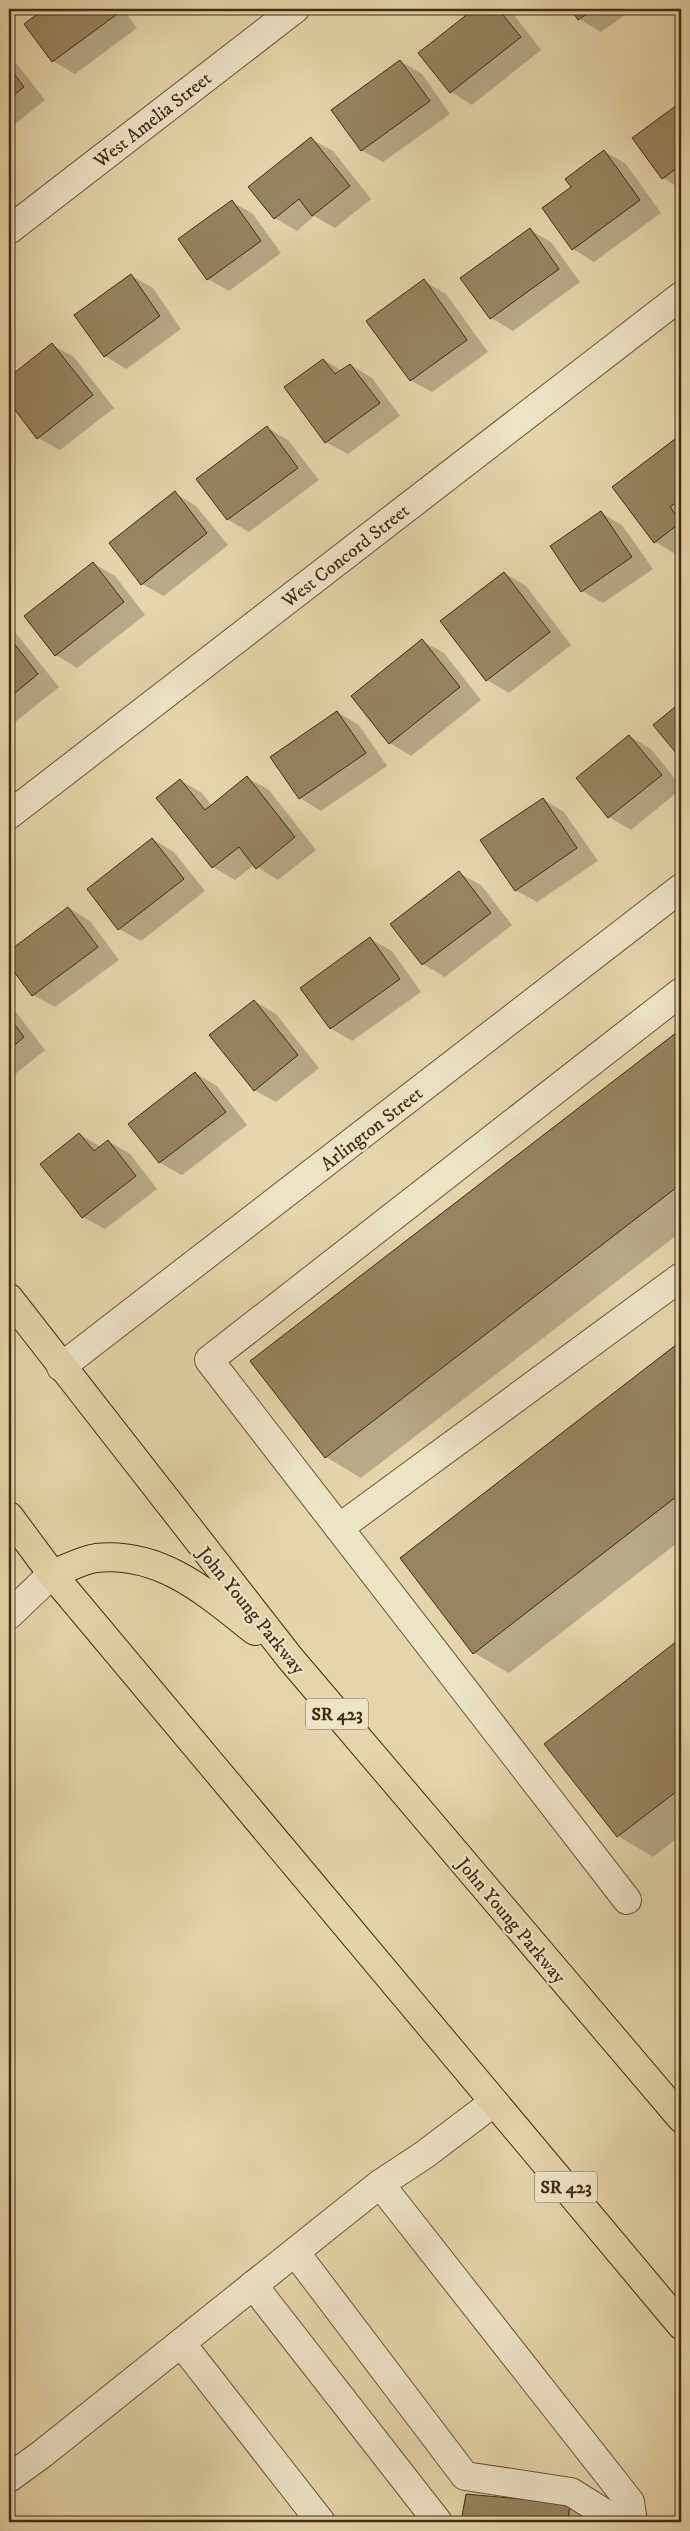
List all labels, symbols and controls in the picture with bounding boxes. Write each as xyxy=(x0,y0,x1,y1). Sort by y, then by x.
street label: West Amelia Street xyxy=(89,67,216,174)
street label: West Concord Street xyxy=(277,499,414,614)
street label: Arlington Street xyxy=(316,1082,428,1176)
street label: John Young Parkway xyxy=(191,1541,310,1680)
road number: SR 423 xyxy=(306,1698,368,1730)
street label: John Young Parkway xyxy=(450,1852,571,1989)
road number: SR 423 xyxy=(535,2172,597,2202)

